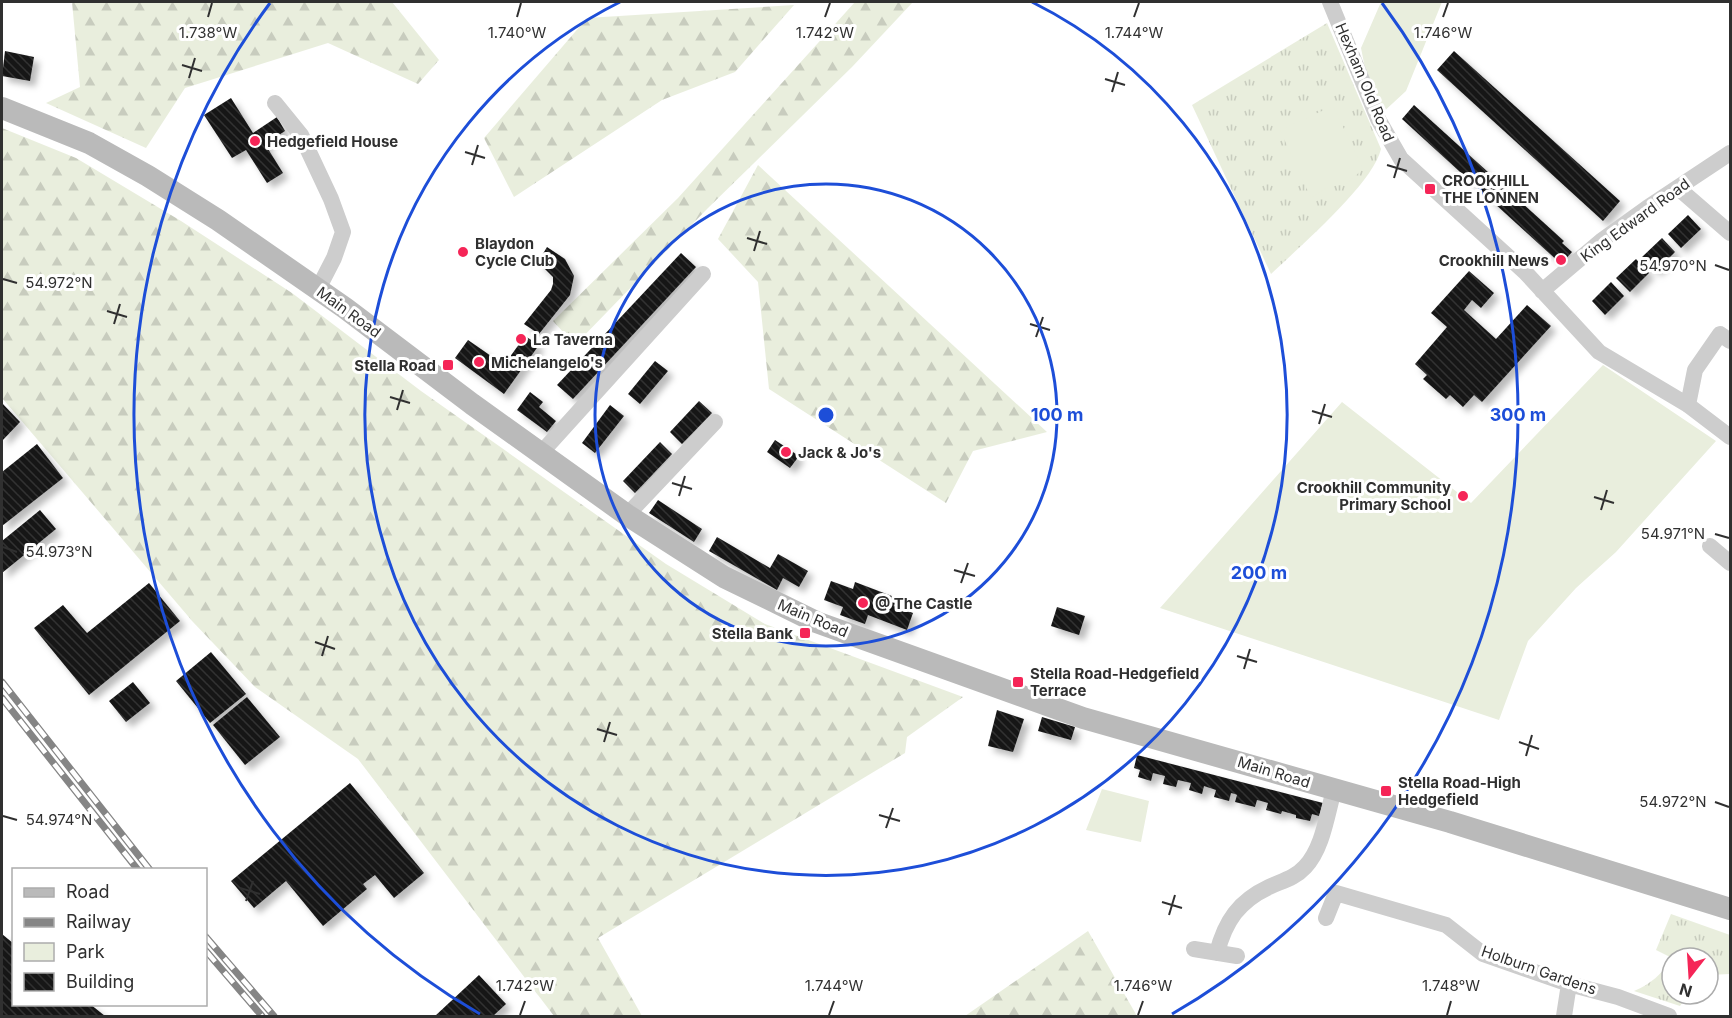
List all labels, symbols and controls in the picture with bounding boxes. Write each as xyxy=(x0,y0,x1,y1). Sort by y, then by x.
street label: Hexham Old Road xyxy=(1331,20,1399,144)
text: 1.738°W xyxy=(179,23,237,42)
text: 1.740°W xyxy=(488,23,547,42)
text: 1.742°W xyxy=(796,23,854,42)
text: 1.744°W xyxy=(1105,23,1163,42)
text: 1.746°W xyxy=(1414,23,1472,42)
place label: Hedgefield House xyxy=(267,132,398,151)
marker: Hedgefield House xyxy=(248,134,262,148)
place label: CROOKHILL THE LONNEN xyxy=(1442,171,1539,207)
street label: King Edward Road xyxy=(1577,174,1693,266)
marker: CROOKHILL THE LONNEN xyxy=(1423,182,1437,196)
place label: Blaydon Cycle Club xyxy=(475,234,554,270)
marker: Blaydon Cycle Club xyxy=(456,245,470,259)
place label: Crookhill News xyxy=(1439,251,1549,270)
marker: Crookhill News xyxy=(1554,253,1568,267)
text: 54.970°N xyxy=(1639,256,1707,275)
text: 54.972°N xyxy=(25,273,93,292)
street label: Main Road xyxy=(313,282,385,342)
place label: La Taverna xyxy=(533,330,613,349)
marker: La Taverna xyxy=(514,332,528,346)
place label: Michelangelo's xyxy=(491,353,603,372)
marker: Michelangelo's xyxy=(472,355,486,369)
place label: Stella Road xyxy=(354,356,436,375)
marker: Stella Road xyxy=(441,358,455,372)
text: 100 m xyxy=(1031,404,1083,425)
text: 300 m xyxy=(1490,404,1546,425)
centre of rings xyxy=(816,405,836,425)
place label: Jack & Jo's xyxy=(798,443,881,462)
marker: Jack & Jo's xyxy=(779,445,793,459)
place label: Crookhill Community Primary School xyxy=(1297,478,1451,514)
marker: Crookhill Community Primary School xyxy=(1456,489,1470,503)
text: 54.971°N xyxy=(1641,524,1705,543)
text: 54.973°N xyxy=(26,542,92,561)
text: 200 m xyxy=(1231,562,1287,583)
place label: @ The Castle xyxy=(875,594,972,613)
street label: Main Road xyxy=(775,595,851,641)
marker: @ The Castle xyxy=(856,596,870,610)
place label: Stella Bank xyxy=(712,624,793,643)
marker: Stella Bank xyxy=(798,626,812,640)
place label: Stella Road-Hedgefield Terrace xyxy=(1030,664,1199,700)
marker: Stella Road-Hedgefield Terrace xyxy=(1011,675,1025,689)
street label: Main Road xyxy=(1235,752,1313,792)
place label: Stella Road-High Hedgefield xyxy=(1398,773,1521,809)
marker: Stella Road-High Hedgefield xyxy=(1379,784,1393,798)
text: 54.972°N xyxy=(1639,792,1707,811)
text: 54.974°N xyxy=(26,810,92,829)
legend xyxy=(12,868,207,1006)
text: Road xyxy=(66,881,109,902)
text: Railway xyxy=(66,911,131,932)
text: Park xyxy=(66,941,105,962)
street label: Holburn Gardens xyxy=(1479,941,1599,999)
north arrow xyxy=(1660,946,1720,1006)
text: Building xyxy=(66,971,134,992)
text: 1.742°W xyxy=(496,976,554,995)
text: 1.744°W xyxy=(805,976,863,995)
text: 1.746°W xyxy=(1114,976,1172,995)
text: 1.748°W xyxy=(1422,976,1480,995)
text: N xyxy=(1677,979,1694,1002)

